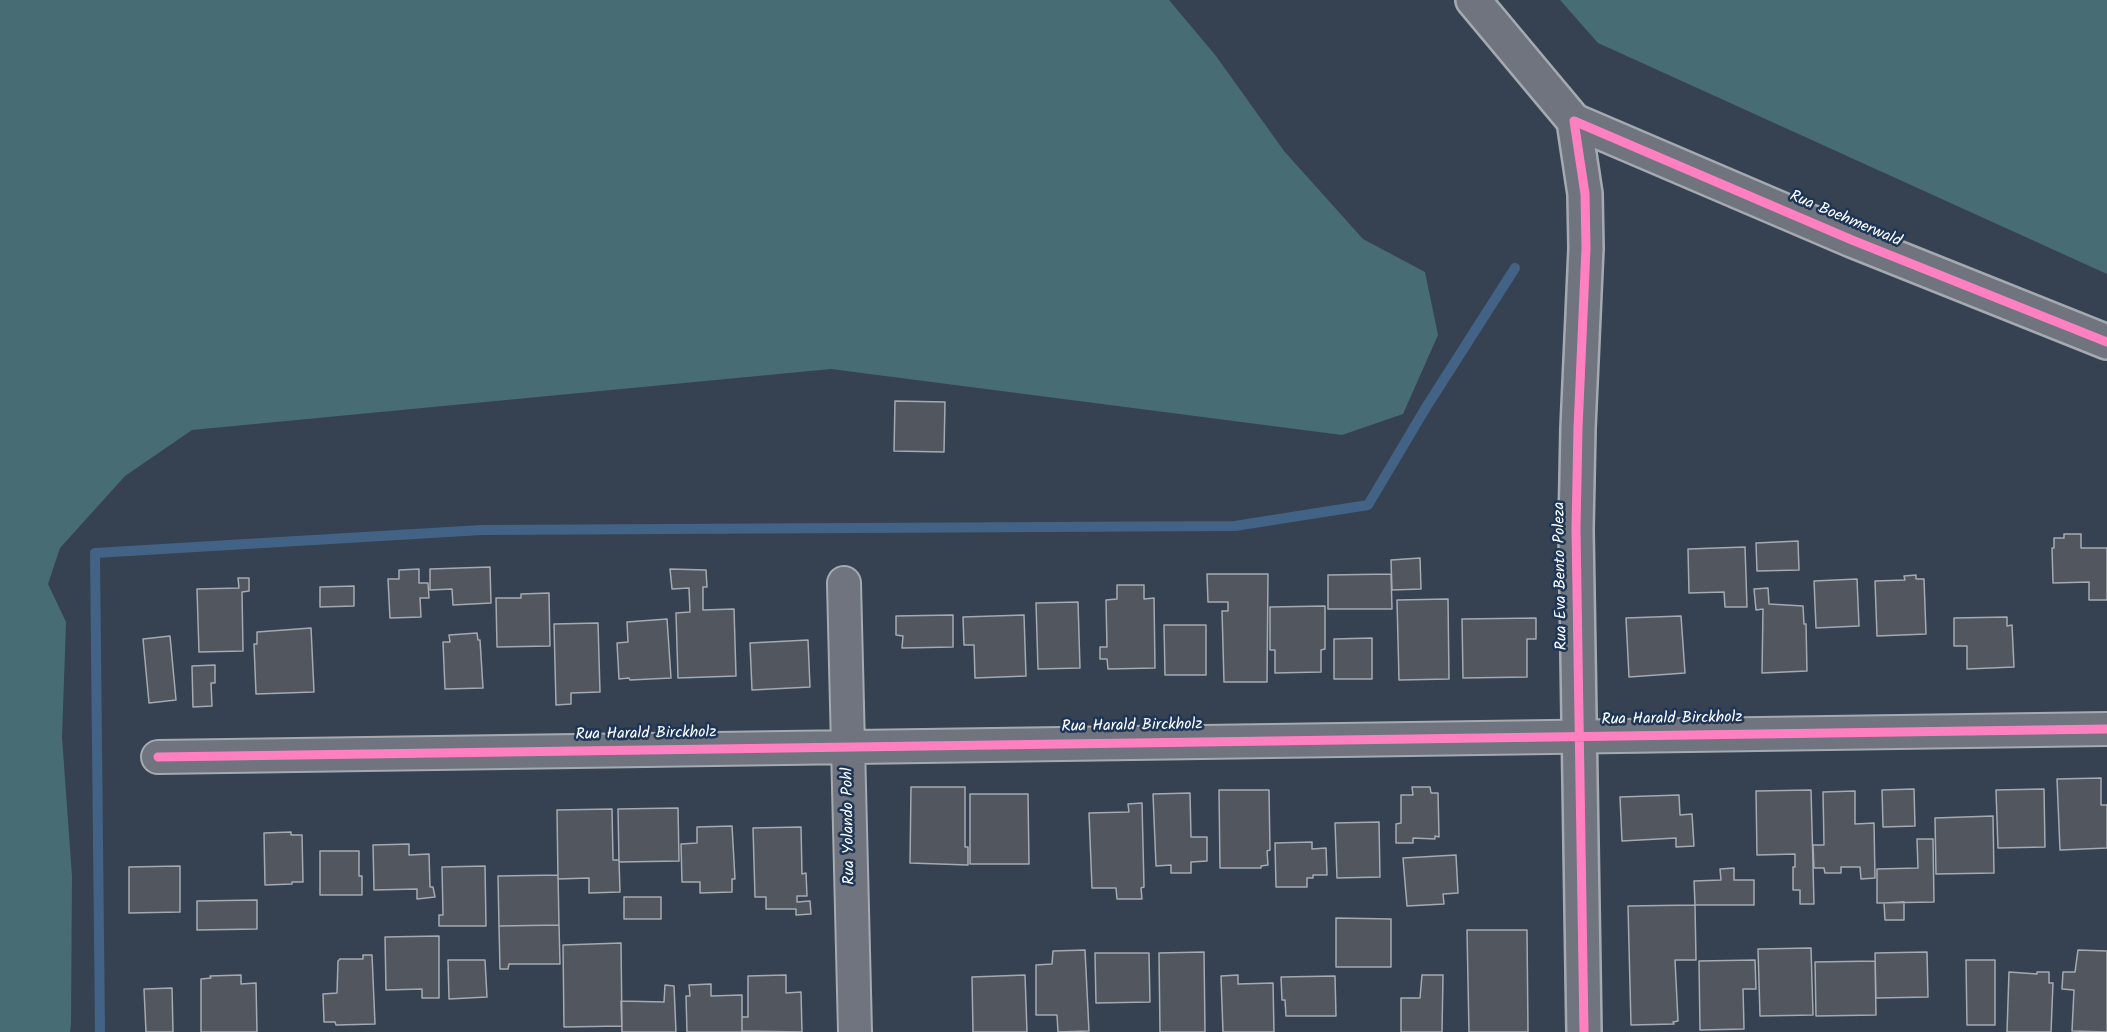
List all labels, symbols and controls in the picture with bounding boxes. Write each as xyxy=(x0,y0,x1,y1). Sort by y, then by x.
street label: Rua Boehmerwald xyxy=(1786,188,1904,252)
street label: Rua Eva Bento Poleza xyxy=(1551,502,1573,650)
street label: Rua Harald Birckholz xyxy=(1601,709,1743,731)
street label: Rua Harald Birckholz xyxy=(1061,716,1203,738)
street label: Rua Harald Birckholz xyxy=(575,724,717,746)
street label: Rua Yolando Pohl xyxy=(839,767,861,885)

